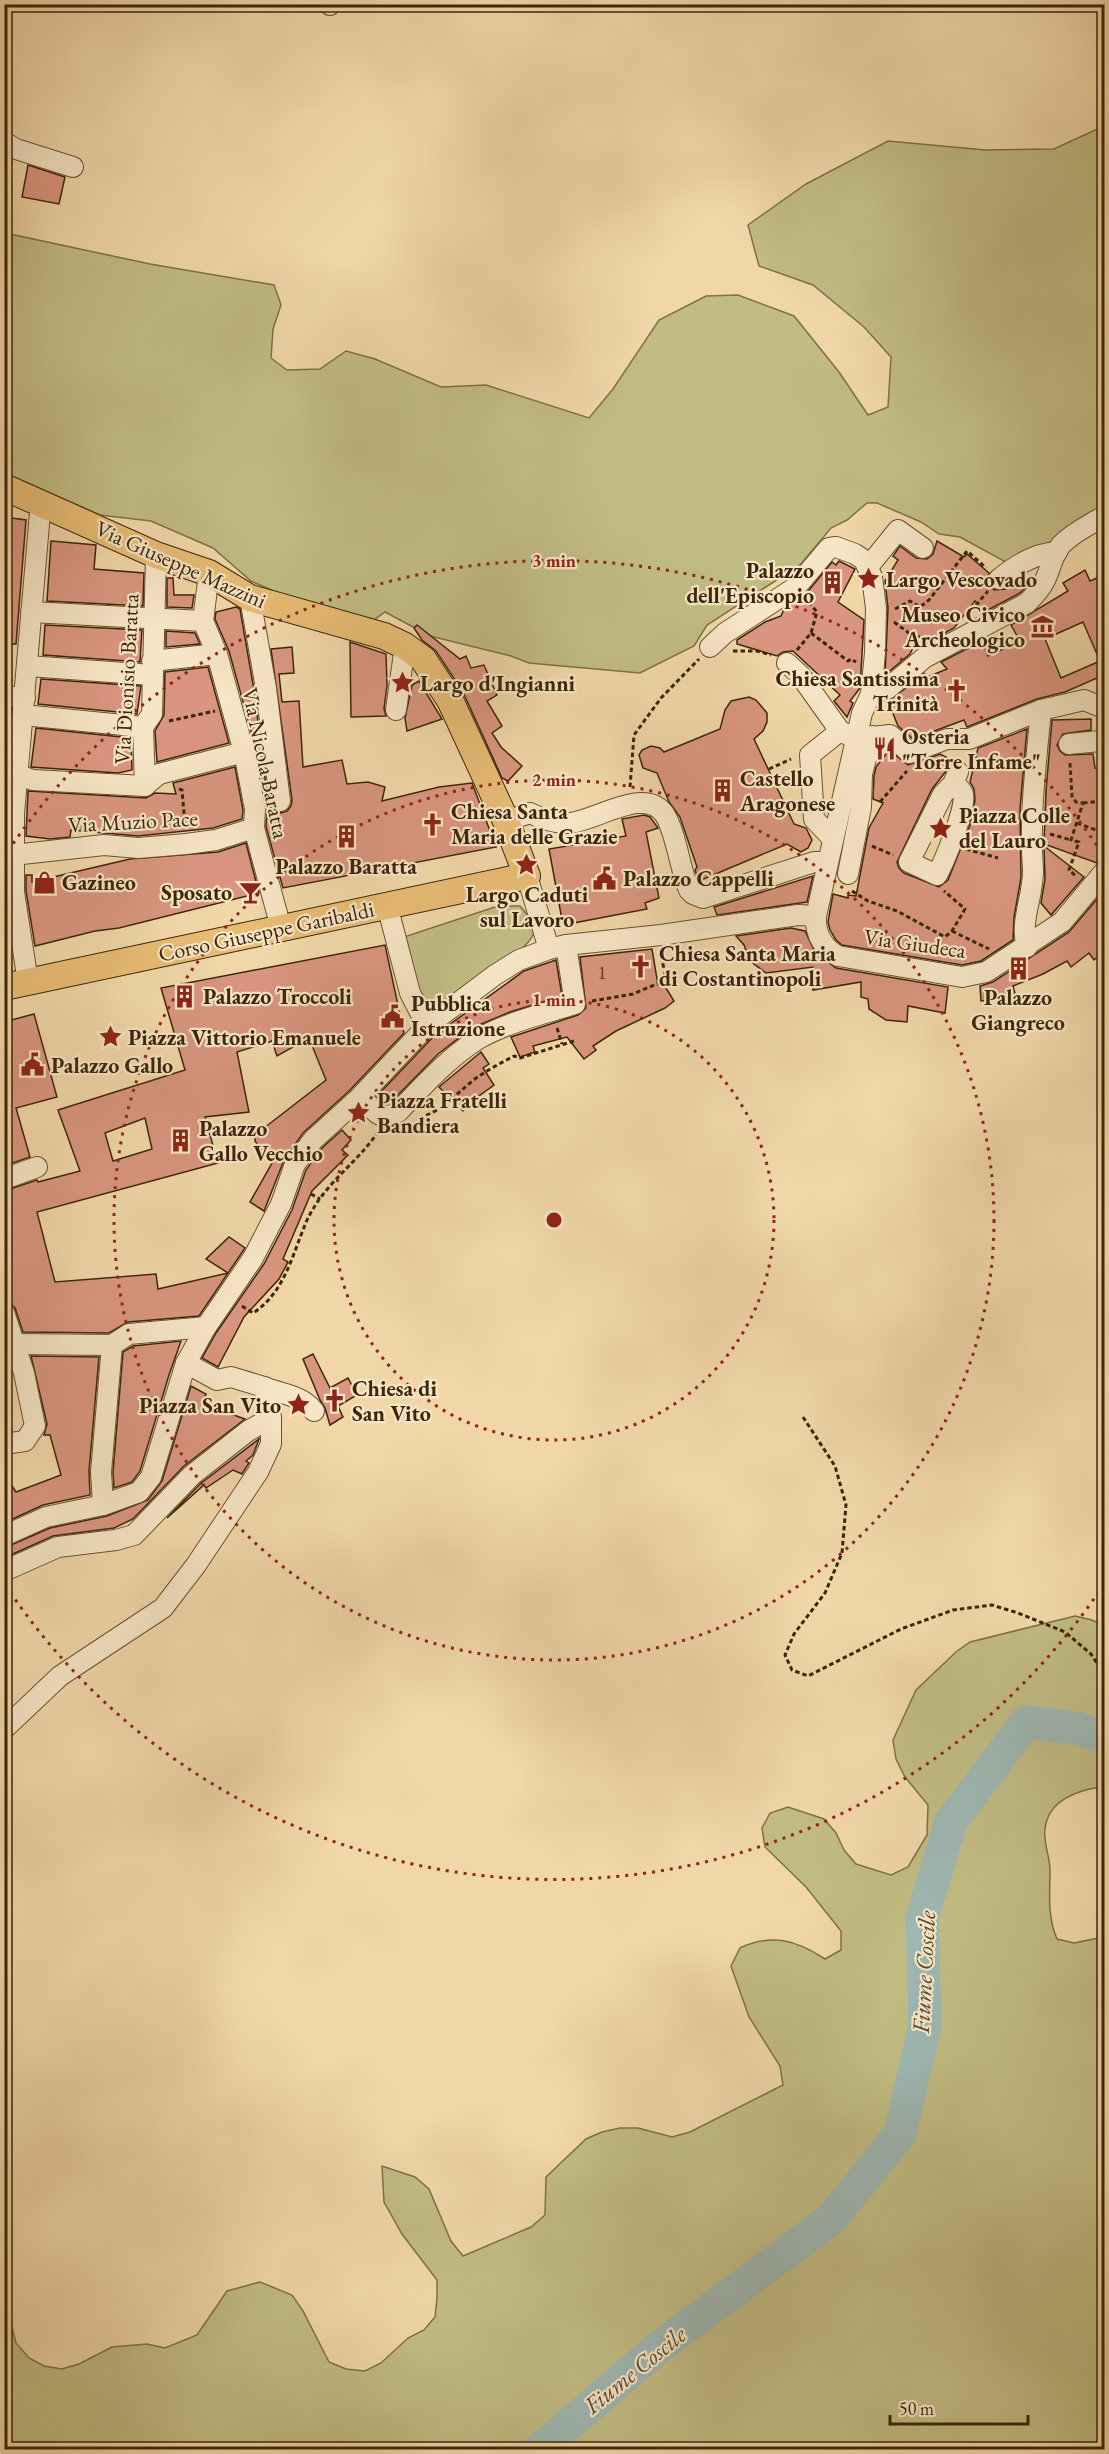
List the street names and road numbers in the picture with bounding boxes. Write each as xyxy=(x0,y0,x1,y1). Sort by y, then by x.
street label: Via Giuseppe Mazzini xyxy=(91,514,271,615)
street label: Via Dionisio Baratta xyxy=(108,593,145,765)
street label: Via Nicola Baratta xyxy=(235,685,296,841)
street label: Via Muzio Pace xyxy=(67,804,199,839)
street label: Corso Giuseppe Garibaldi xyxy=(156,894,377,969)
street label: Via Giudeca xyxy=(862,922,968,965)

